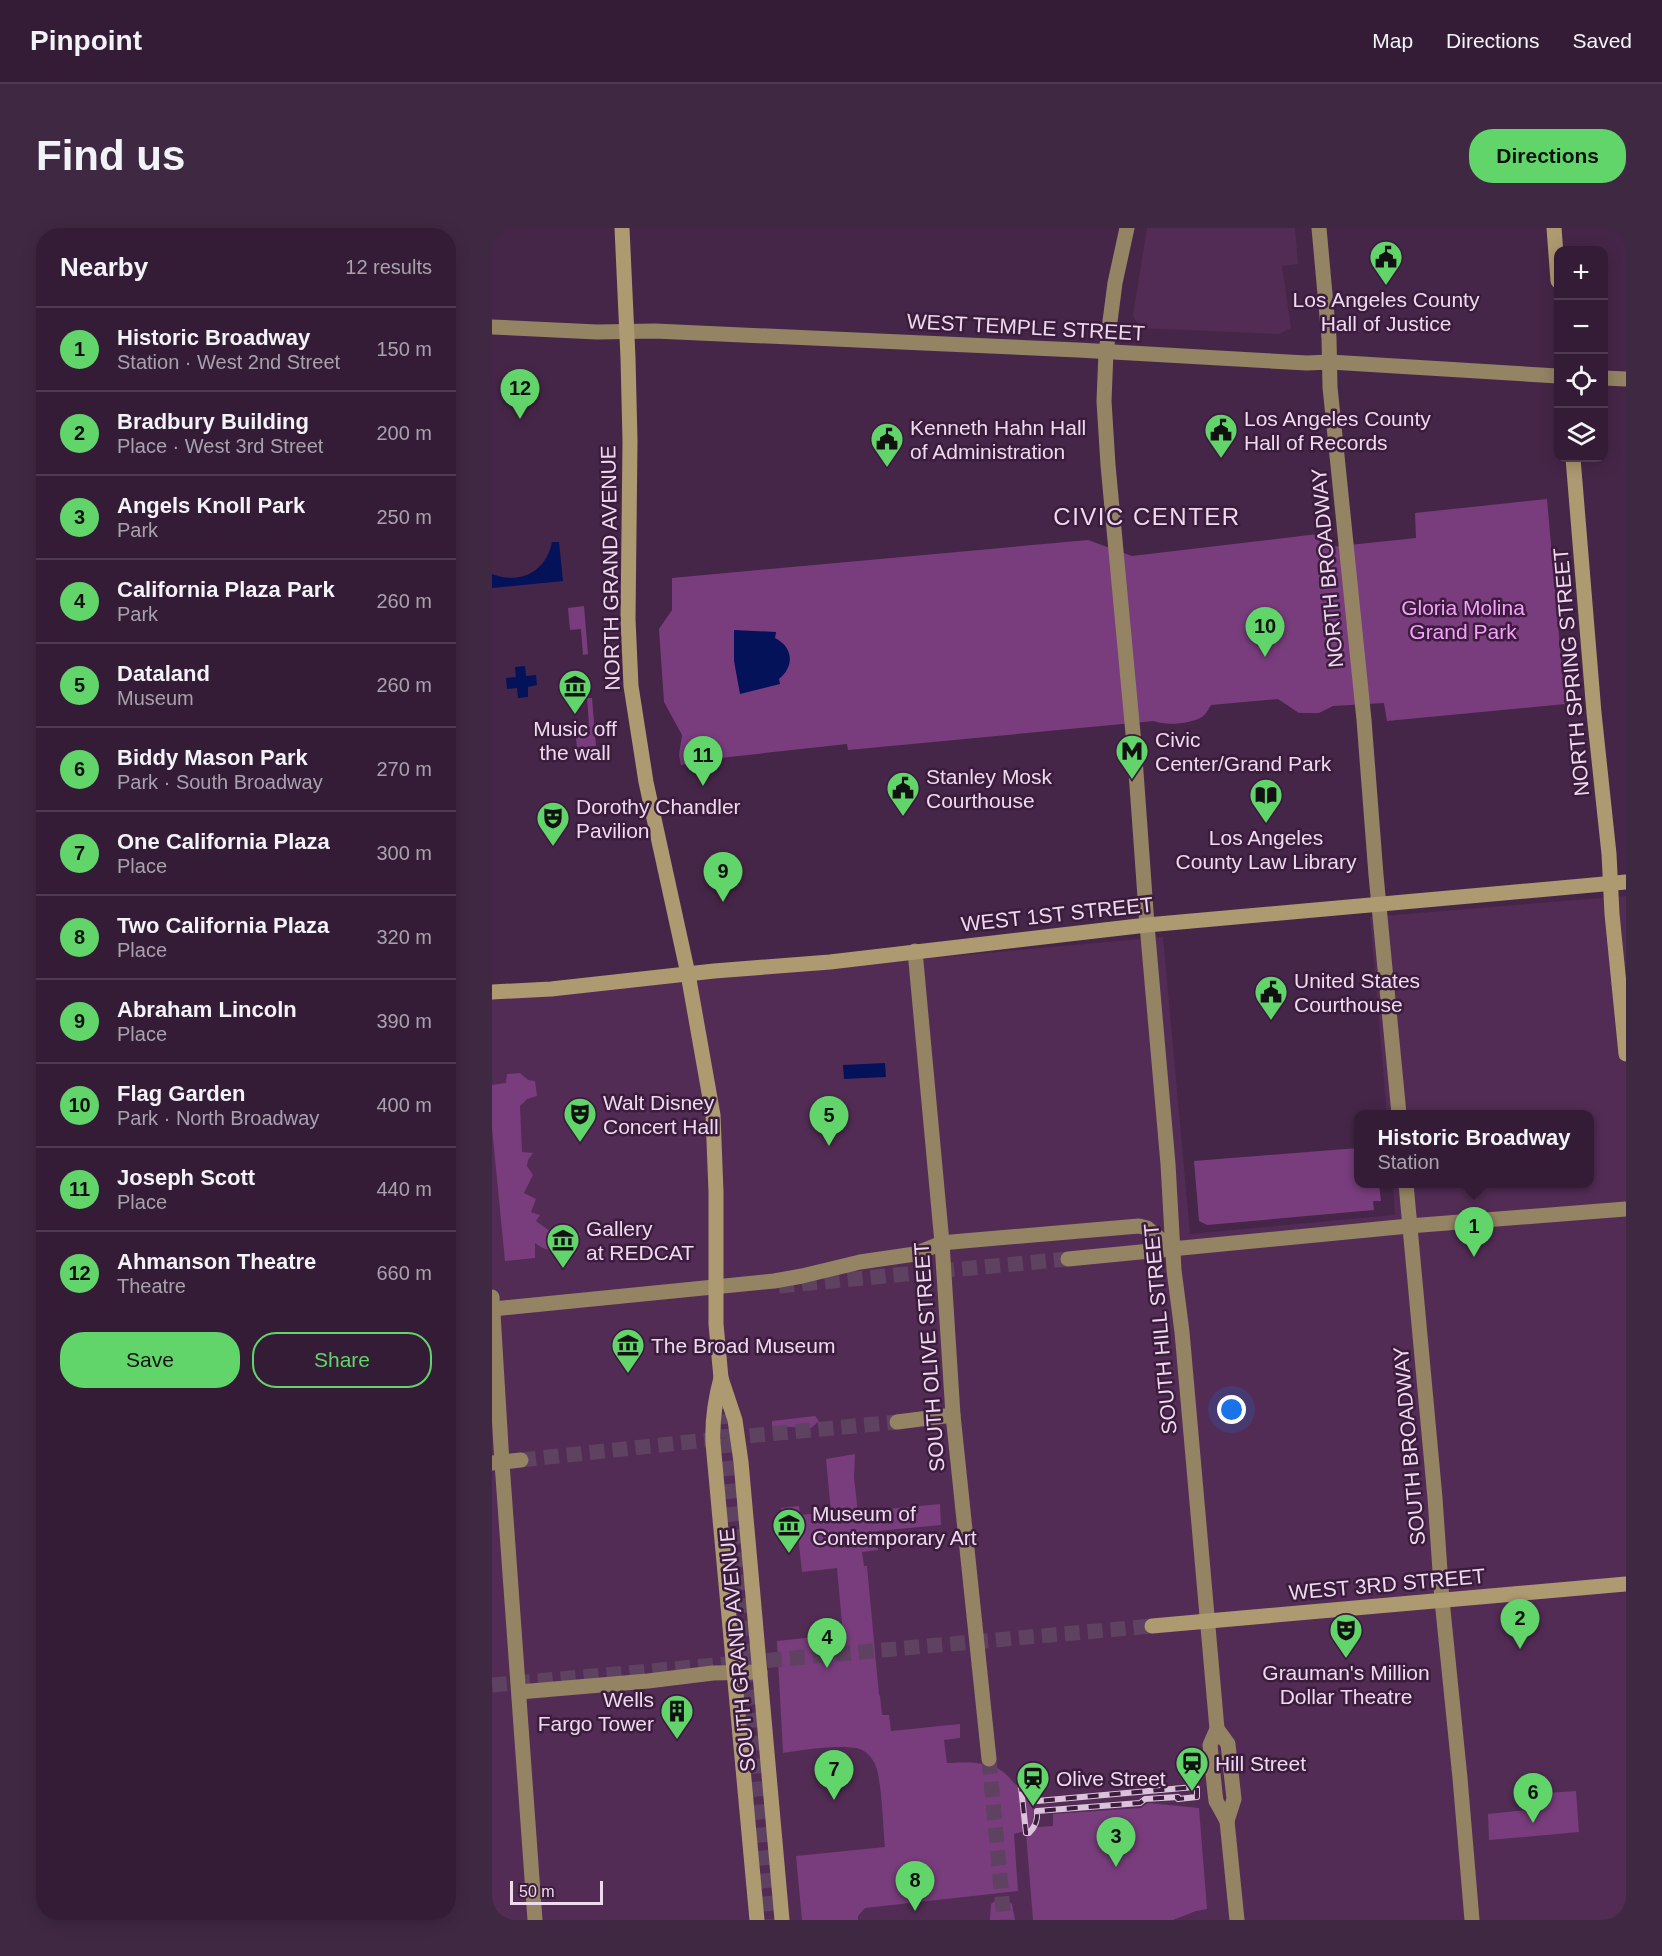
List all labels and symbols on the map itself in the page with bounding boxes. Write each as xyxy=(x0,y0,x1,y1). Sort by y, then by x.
public building icon: Los Angeles County Hall of Justice xyxy=(1368,239,1404,286)
place label: Los Angeles County Hall of Justice xyxy=(1293,288,1480,335)
street label: WEST TEMPLE STREET xyxy=(906,309,1146,345)
pin: 12 xyxy=(501,370,540,419)
place label: Los Angeles County Hall of Records xyxy=(1244,407,1431,454)
public building icon: Los Angeles County Hall of Records xyxy=(1203,412,1239,459)
place label: Kenneth Hahn Hall of Administration xyxy=(910,416,1086,463)
public building icon: Kenneth Hahn Hall of Administration xyxy=(869,421,905,468)
street label: NORTH GRAND AVENUE xyxy=(596,445,624,691)
street label: NORTH BROADWAY xyxy=(1307,467,1347,669)
district label: CIVIC CENTER xyxy=(1053,503,1241,530)
street label: NORTH SPRING STREET xyxy=(1549,547,1593,797)
park label: Gloria Molina Grand Park xyxy=(1401,596,1525,643)
pin: 10 xyxy=(1246,608,1284,657)
museum icon: Music off the wall xyxy=(557,668,593,715)
place label: Music off the wall xyxy=(533,717,617,764)
place label: Civic Center/Grand Park xyxy=(1155,728,1332,775)
metro station icon: Civic Center/Grand Park xyxy=(1114,733,1150,780)
pin: 11 xyxy=(684,736,722,786)
place label: Stanley Mosk Courthouse xyxy=(926,765,1053,812)
public building icon: Stanley Mosk Courthouse xyxy=(885,770,921,817)
library icon: Los Angeles County Law Library xyxy=(1248,777,1284,824)
place label: Dorothy Chandler Pavilion xyxy=(576,795,741,842)
theatre icon: Dorothy Chandler Pavilion xyxy=(535,800,571,847)
place label: Los Angeles County Law Library xyxy=(1176,826,1357,873)
pin: 9 xyxy=(704,852,742,902)
street label: WEST 1ST STREET xyxy=(960,892,1154,936)
place label: United States Courthouse xyxy=(1294,969,1420,1016)
public building icon: United States Courthouse xyxy=(1253,974,1289,1021)
place label: Walt Disney Concert Hall xyxy=(603,1091,719,1138)
theatre icon: Walt Disney Concert Hall xyxy=(562,1096,598,1143)
pin: 5 xyxy=(810,1096,848,1146)
pin: 1 xyxy=(1454,1208,1494,1257)
place label: Gallery at REDCAT xyxy=(586,1217,694,1264)
museum icon: Gallery at REDCAT xyxy=(545,1222,581,1269)
street label: SOUTH HILL STREET xyxy=(1139,1222,1181,1435)
street label: SOUTH OLIVE STREET xyxy=(909,1241,948,1472)
museum icon: The Broad Museum xyxy=(610,1327,646,1374)
place label: The Broad Museum xyxy=(651,1334,835,1357)
street label: SOUTH BROADWAY xyxy=(1389,1346,1429,1546)
your location xyxy=(1217,1395,1246,1424)
place label: Museum of Contemporary Art xyxy=(812,1502,977,1549)
museum icon: Museum of Contemporary Art xyxy=(771,1507,807,1554)
street label: SOUTH GRAND AVENUE xyxy=(715,1527,759,1773)
street label: WEST 3RD STREET xyxy=(1288,1564,1486,1604)
pin: 2 xyxy=(1500,1600,1540,1649)
theatre icon: Grauman's Million Dollar Theatre xyxy=(1328,1612,1364,1659)
pin: 4 xyxy=(808,1618,846,1668)
place label: Grauman's Million Dollar Theatre xyxy=(1262,1661,1430,1708)
place label: Wells Fargo Tower xyxy=(538,1688,654,1735)
building icon: Wells Fargo Tower xyxy=(659,1693,695,1740)
station icon: Hill Street xyxy=(1174,1745,1210,1792)
pin: 7 xyxy=(814,1750,854,1800)
place label: Hill Street xyxy=(1215,1752,1306,1775)
station icon: Olive Street xyxy=(1015,1760,1051,1807)
place label: Olive Street xyxy=(1056,1767,1166,1790)
pin: 6 xyxy=(1514,1774,1552,1823)
pin: 3 xyxy=(1096,1818,1136,1867)
pin: 8 xyxy=(896,1862,934,1911)
scale bar xyxy=(510,1878,603,1906)

